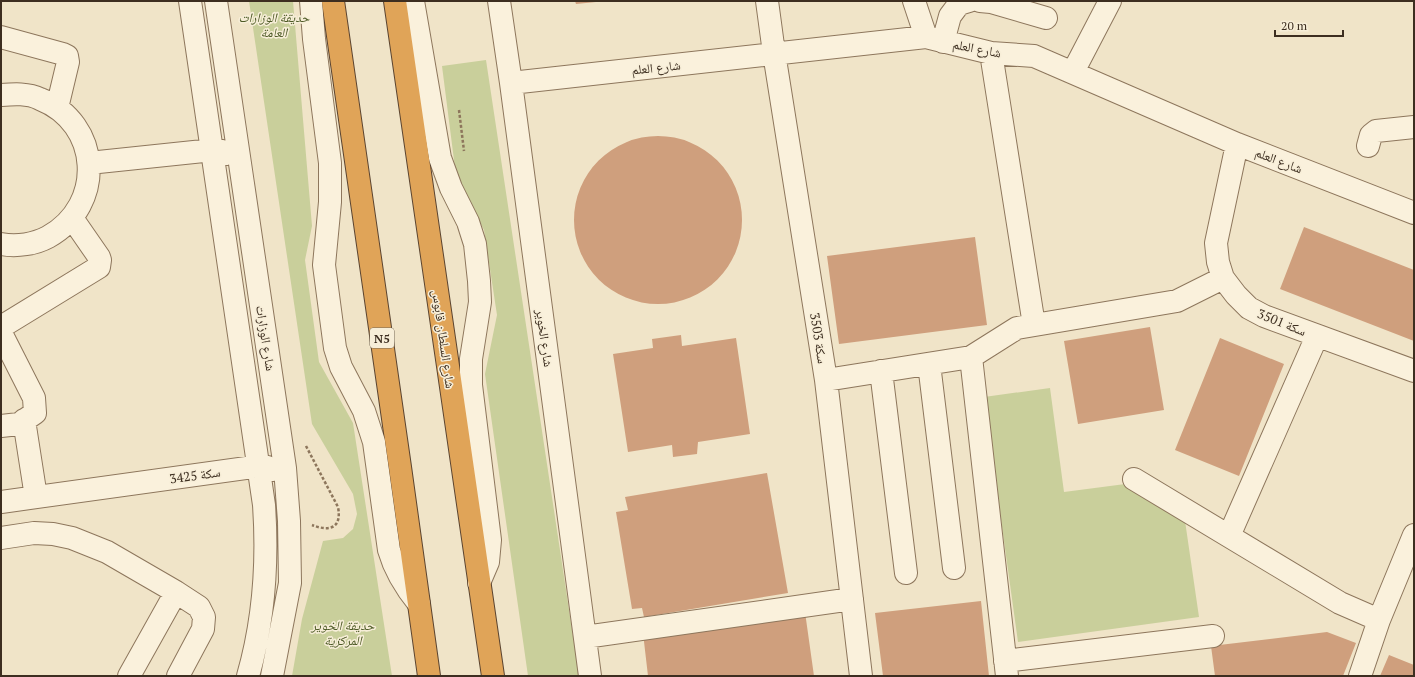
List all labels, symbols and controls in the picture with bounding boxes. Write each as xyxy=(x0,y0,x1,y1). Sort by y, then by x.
park label: حديقة الوزارات العامة xyxy=(238,8,310,41)
scale bar xyxy=(1275,12,1343,38)
text: 20 m xyxy=(1281,18,1308,33)
street label: شارع العلم xyxy=(951,34,1003,63)
street label: شارع العلم xyxy=(631,55,681,80)
street label: شارع العلم xyxy=(1252,143,1305,178)
street label: شارع السلطان قابوس xyxy=(427,289,460,390)
street label: شارع الوزارات xyxy=(251,304,280,372)
street label: سكة 3501 xyxy=(1255,304,1309,340)
street label: شارع الخوير xyxy=(531,307,558,368)
street label: سكة 3503 xyxy=(806,311,832,365)
road number: N5 xyxy=(370,328,394,348)
street label: سكة 3425 xyxy=(168,463,222,487)
park label: حديقة الخوير المركزية xyxy=(310,616,375,649)

